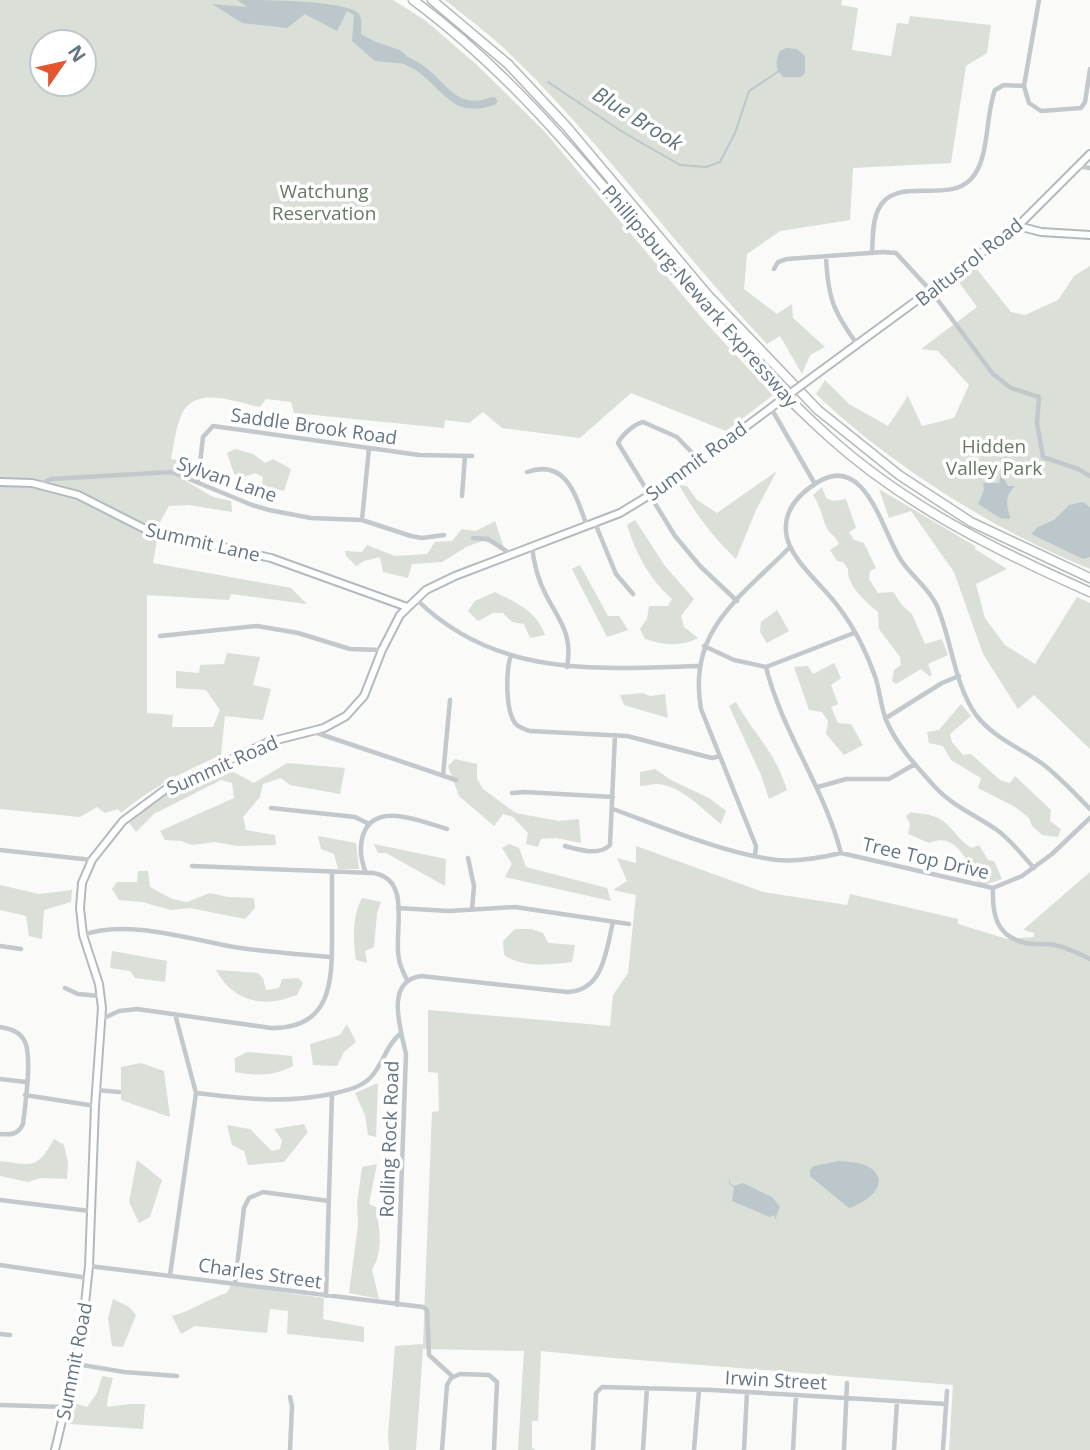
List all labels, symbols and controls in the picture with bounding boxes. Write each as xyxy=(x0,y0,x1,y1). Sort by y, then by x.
north arrow xyxy=(28,28,98,98)
text: N xyxy=(62,40,92,67)
water label: Blue Brook xyxy=(588,79,689,157)
park label: Watchung Reservation xyxy=(272,178,376,226)
street label: Phillipsburg-Newark Expressway xyxy=(596,179,804,413)
street label: Baltusrol Road xyxy=(910,212,1028,312)
street label: Saddle Brook Road xyxy=(229,401,399,451)
street label: Summit Road xyxy=(640,415,752,507)
park label: Hidden Valley Park xyxy=(946,433,1042,481)
street label: Sylvan Lane xyxy=(174,450,280,508)
street label: Summit Lane xyxy=(143,516,263,568)
street label: Summit Road xyxy=(162,729,282,801)
street label: Tree Top Drive xyxy=(860,831,992,885)
street label: Rolling Rock Road xyxy=(373,1060,405,1218)
street label: Charles Street xyxy=(197,1251,324,1295)
street label: Summit Road xyxy=(50,1300,98,1422)
street label: Irwin Street xyxy=(724,1364,828,1396)

